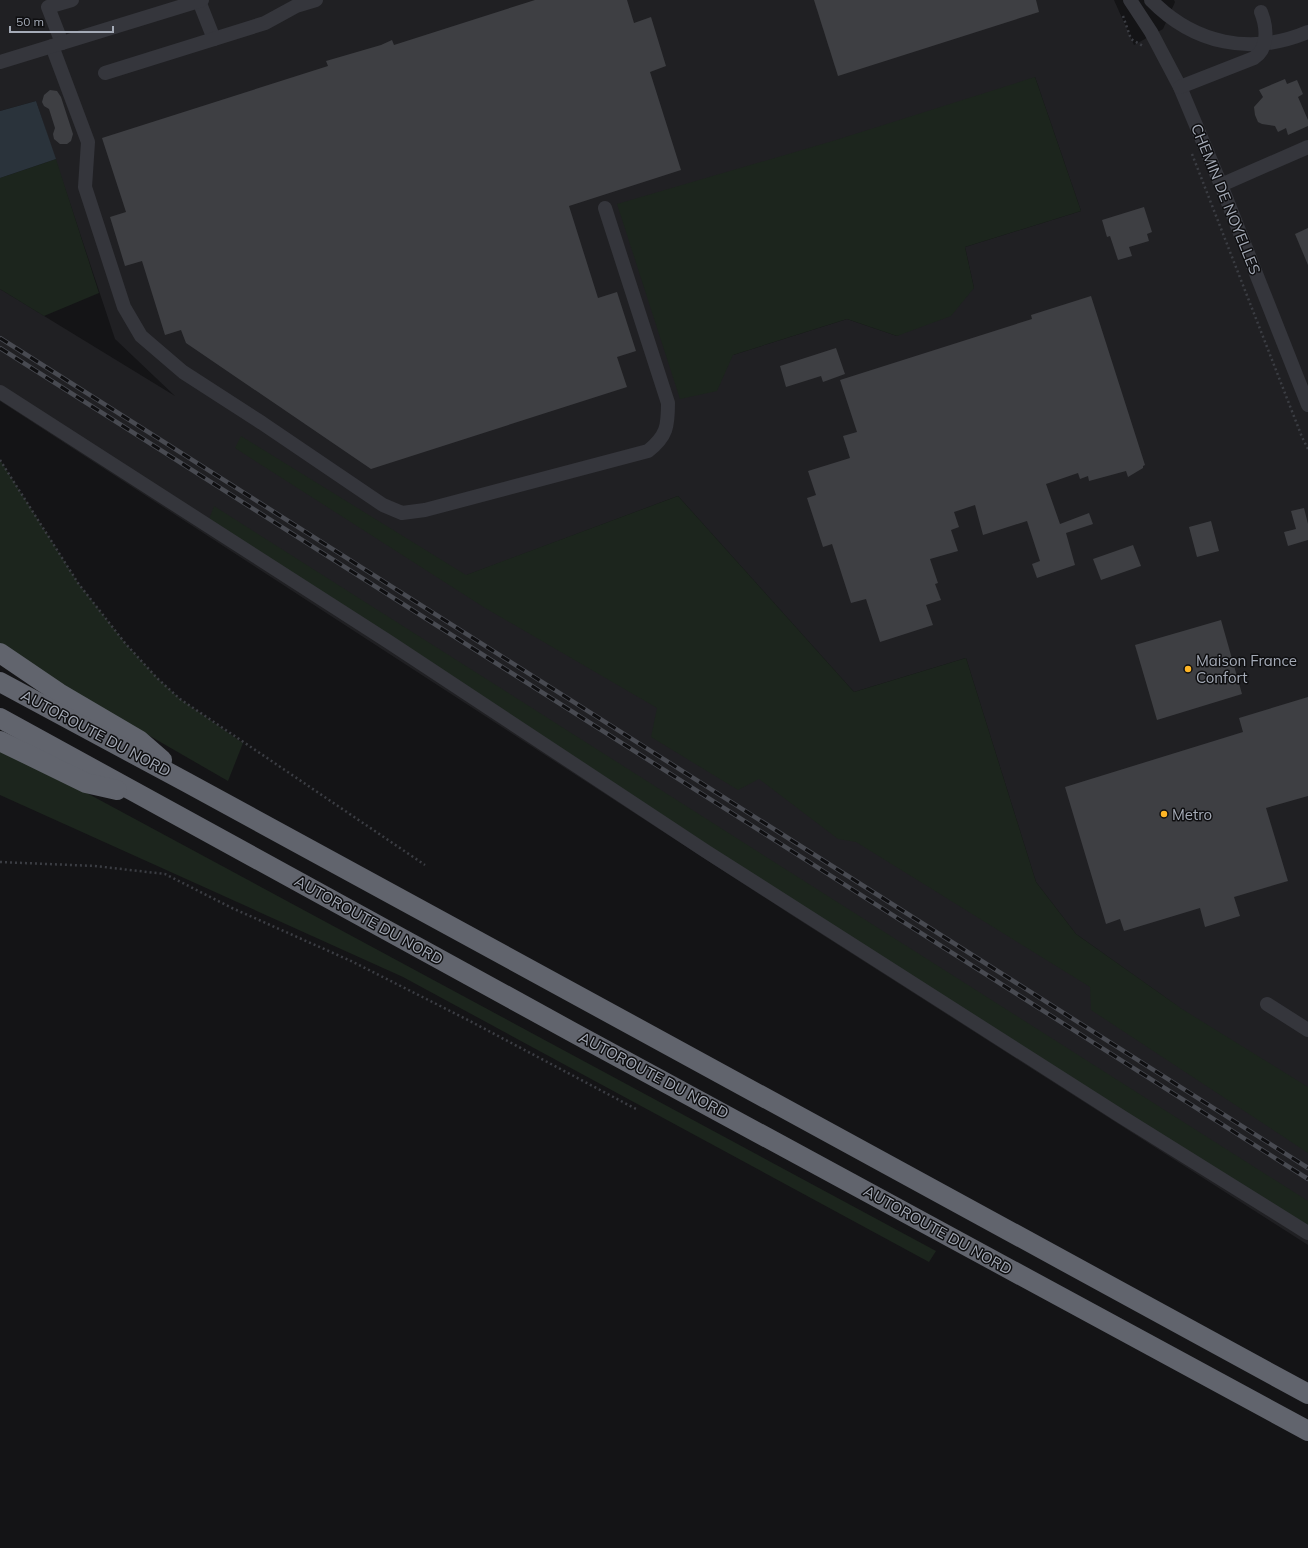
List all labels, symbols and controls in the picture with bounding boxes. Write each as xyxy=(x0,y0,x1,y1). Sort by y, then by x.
scale bar xyxy=(10,8,113,34)
text: 50 m xyxy=(16,14,44,29)
street label: CHEMIN DE NOYELLES xyxy=(1187,121,1265,277)
place label: Maison France Confort xyxy=(1196,651,1297,687)
marker: Maison France Confort xyxy=(1183,664,1193,674)
street label: AUTOROUTE DU NORD xyxy=(18,685,174,781)
place label: Metro xyxy=(1172,805,1212,824)
marker: Metro xyxy=(1159,809,1169,819)
street label: AUTOROUTE DU NORD xyxy=(291,871,447,969)
street label: AUTOROUTE DU NORD xyxy=(576,1027,732,1123)
street label: AUTOROUTE DU NORD xyxy=(860,1181,1016,1279)

